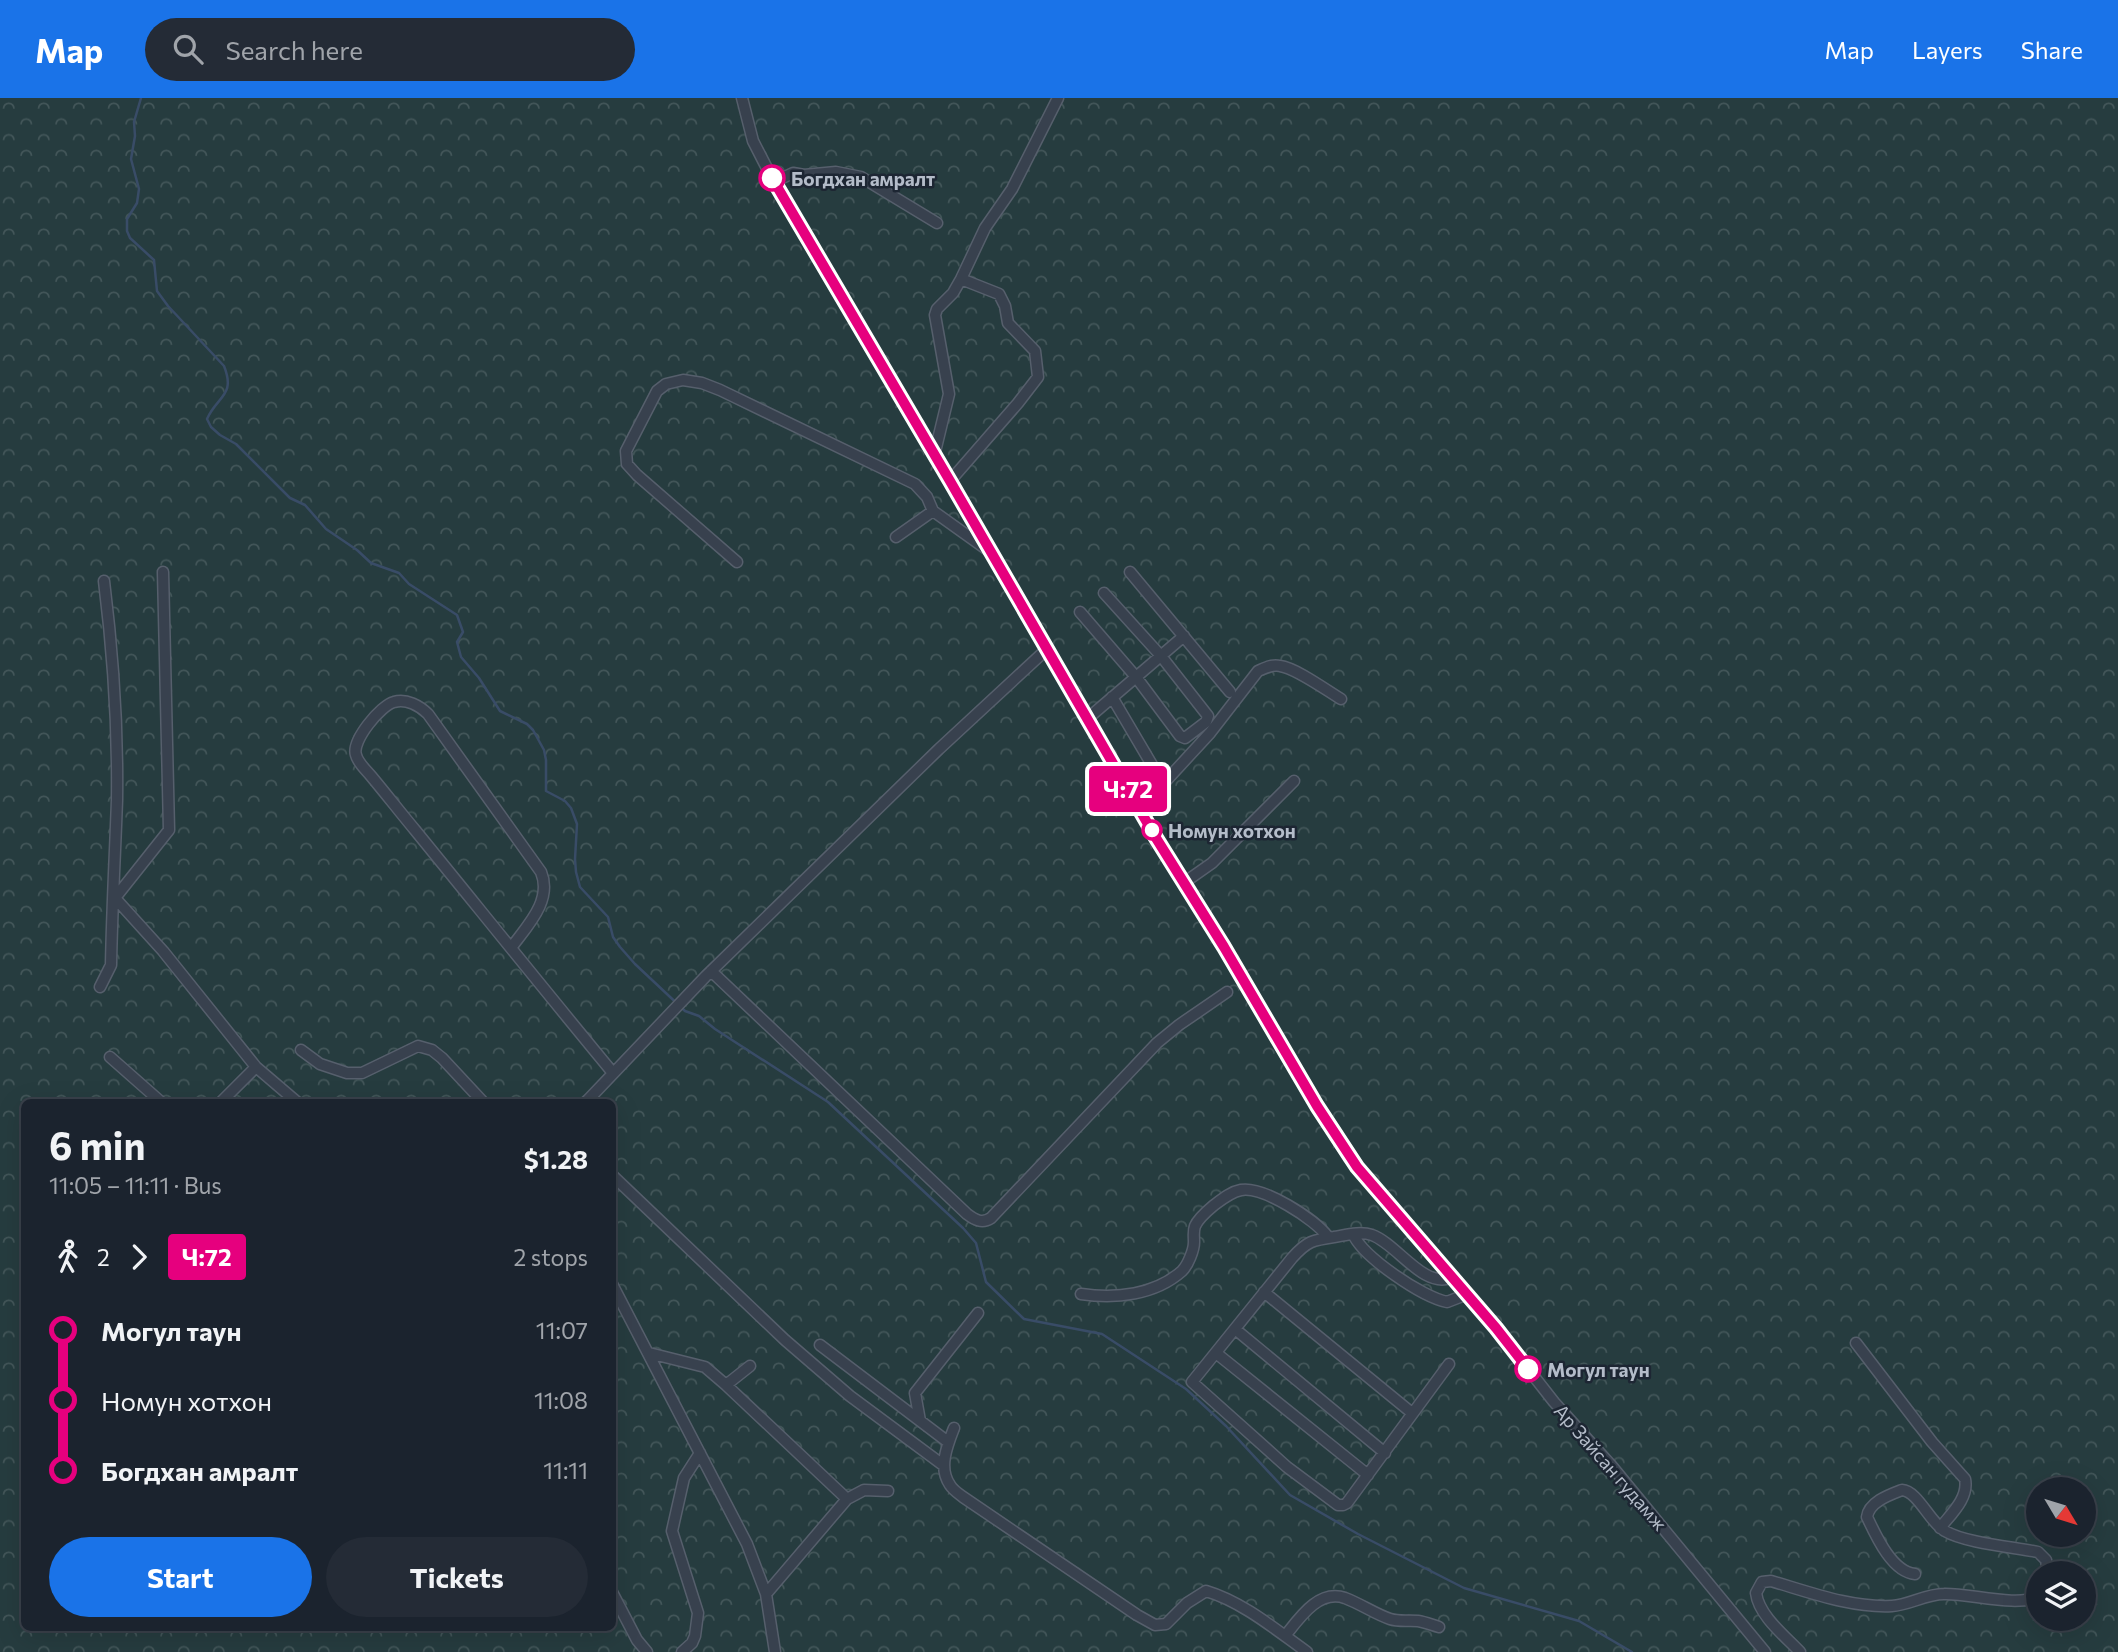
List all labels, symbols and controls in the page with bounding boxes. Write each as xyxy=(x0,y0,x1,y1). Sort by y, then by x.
search box xyxy=(145,18,635,81)
text: Map xyxy=(35,29,103,70)
icon: search xyxy=(169,30,207,68)
text: Search here xyxy=(225,34,363,65)
text: Map xyxy=(1825,35,1874,64)
text: Layers xyxy=(1912,35,1983,64)
text: Share xyxy=(2021,35,2083,64)
marker: Богдхан амралт xyxy=(759,165,785,191)
place label: Богдхан амралт xyxy=(791,167,935,190)
line badge: Ч:72 xyxy=(1079,766,1177,812)
text: Ч:72 xyxy=(1103,774,1153,803)
place label: Номун хотхон xyxy=(1168,819,1296,842)
marker: Номун хотхон xyxy=(1142,820,1162,840)
text: 6 min xyxy=(49,1121,145,1168)
text: $1.28 xyxy=(524,1143,588,1174)
text: 11:05 – 11:11 · Bus xyxy=(49,1171,222,1199)
icon: walk xyxy=(49,1238,87,1276)
icon: forward xyxy=(120,1238,158,1276)
text: Ч:72 xyxy=(182,1242,232,1271)
text: 2 xyxy=(97,1243,110,1271)
text: 2 stops xyxy=(514,1243,588,1271)
text: Могул таун xyxy=(101,1315,242,1346)
text: 11:07 xyxy=(536,1316,588,1344)
marker: Могул таун xyxy=(1515,1356,1541,1382)
place label: Могул таун xyxy=(1547,1358,1650,1381)
text: Номун хотхон xyxy=(101,1385,272,1416)
text: 11:08 xyxy=(534,1386,588,1414)
street label: Ар Зайсан гудамж xyxy=(1550,1399,1672,1535)
text: Богдхан амралт xyxy=(101,1455,298,1486)
text: 11:11 xyxy=(543,1456,588,1484)
north arrow xyxy=(2026,1477,2096,1547)
map controls xyxy=(2026,1477,2096,1631)
button: Start xyxy=(49,1537,312,1617)
button: Tickets xyxy=(326,1537,588,1617)
button: layers xyxy=(2026,1561,2096,1631)

